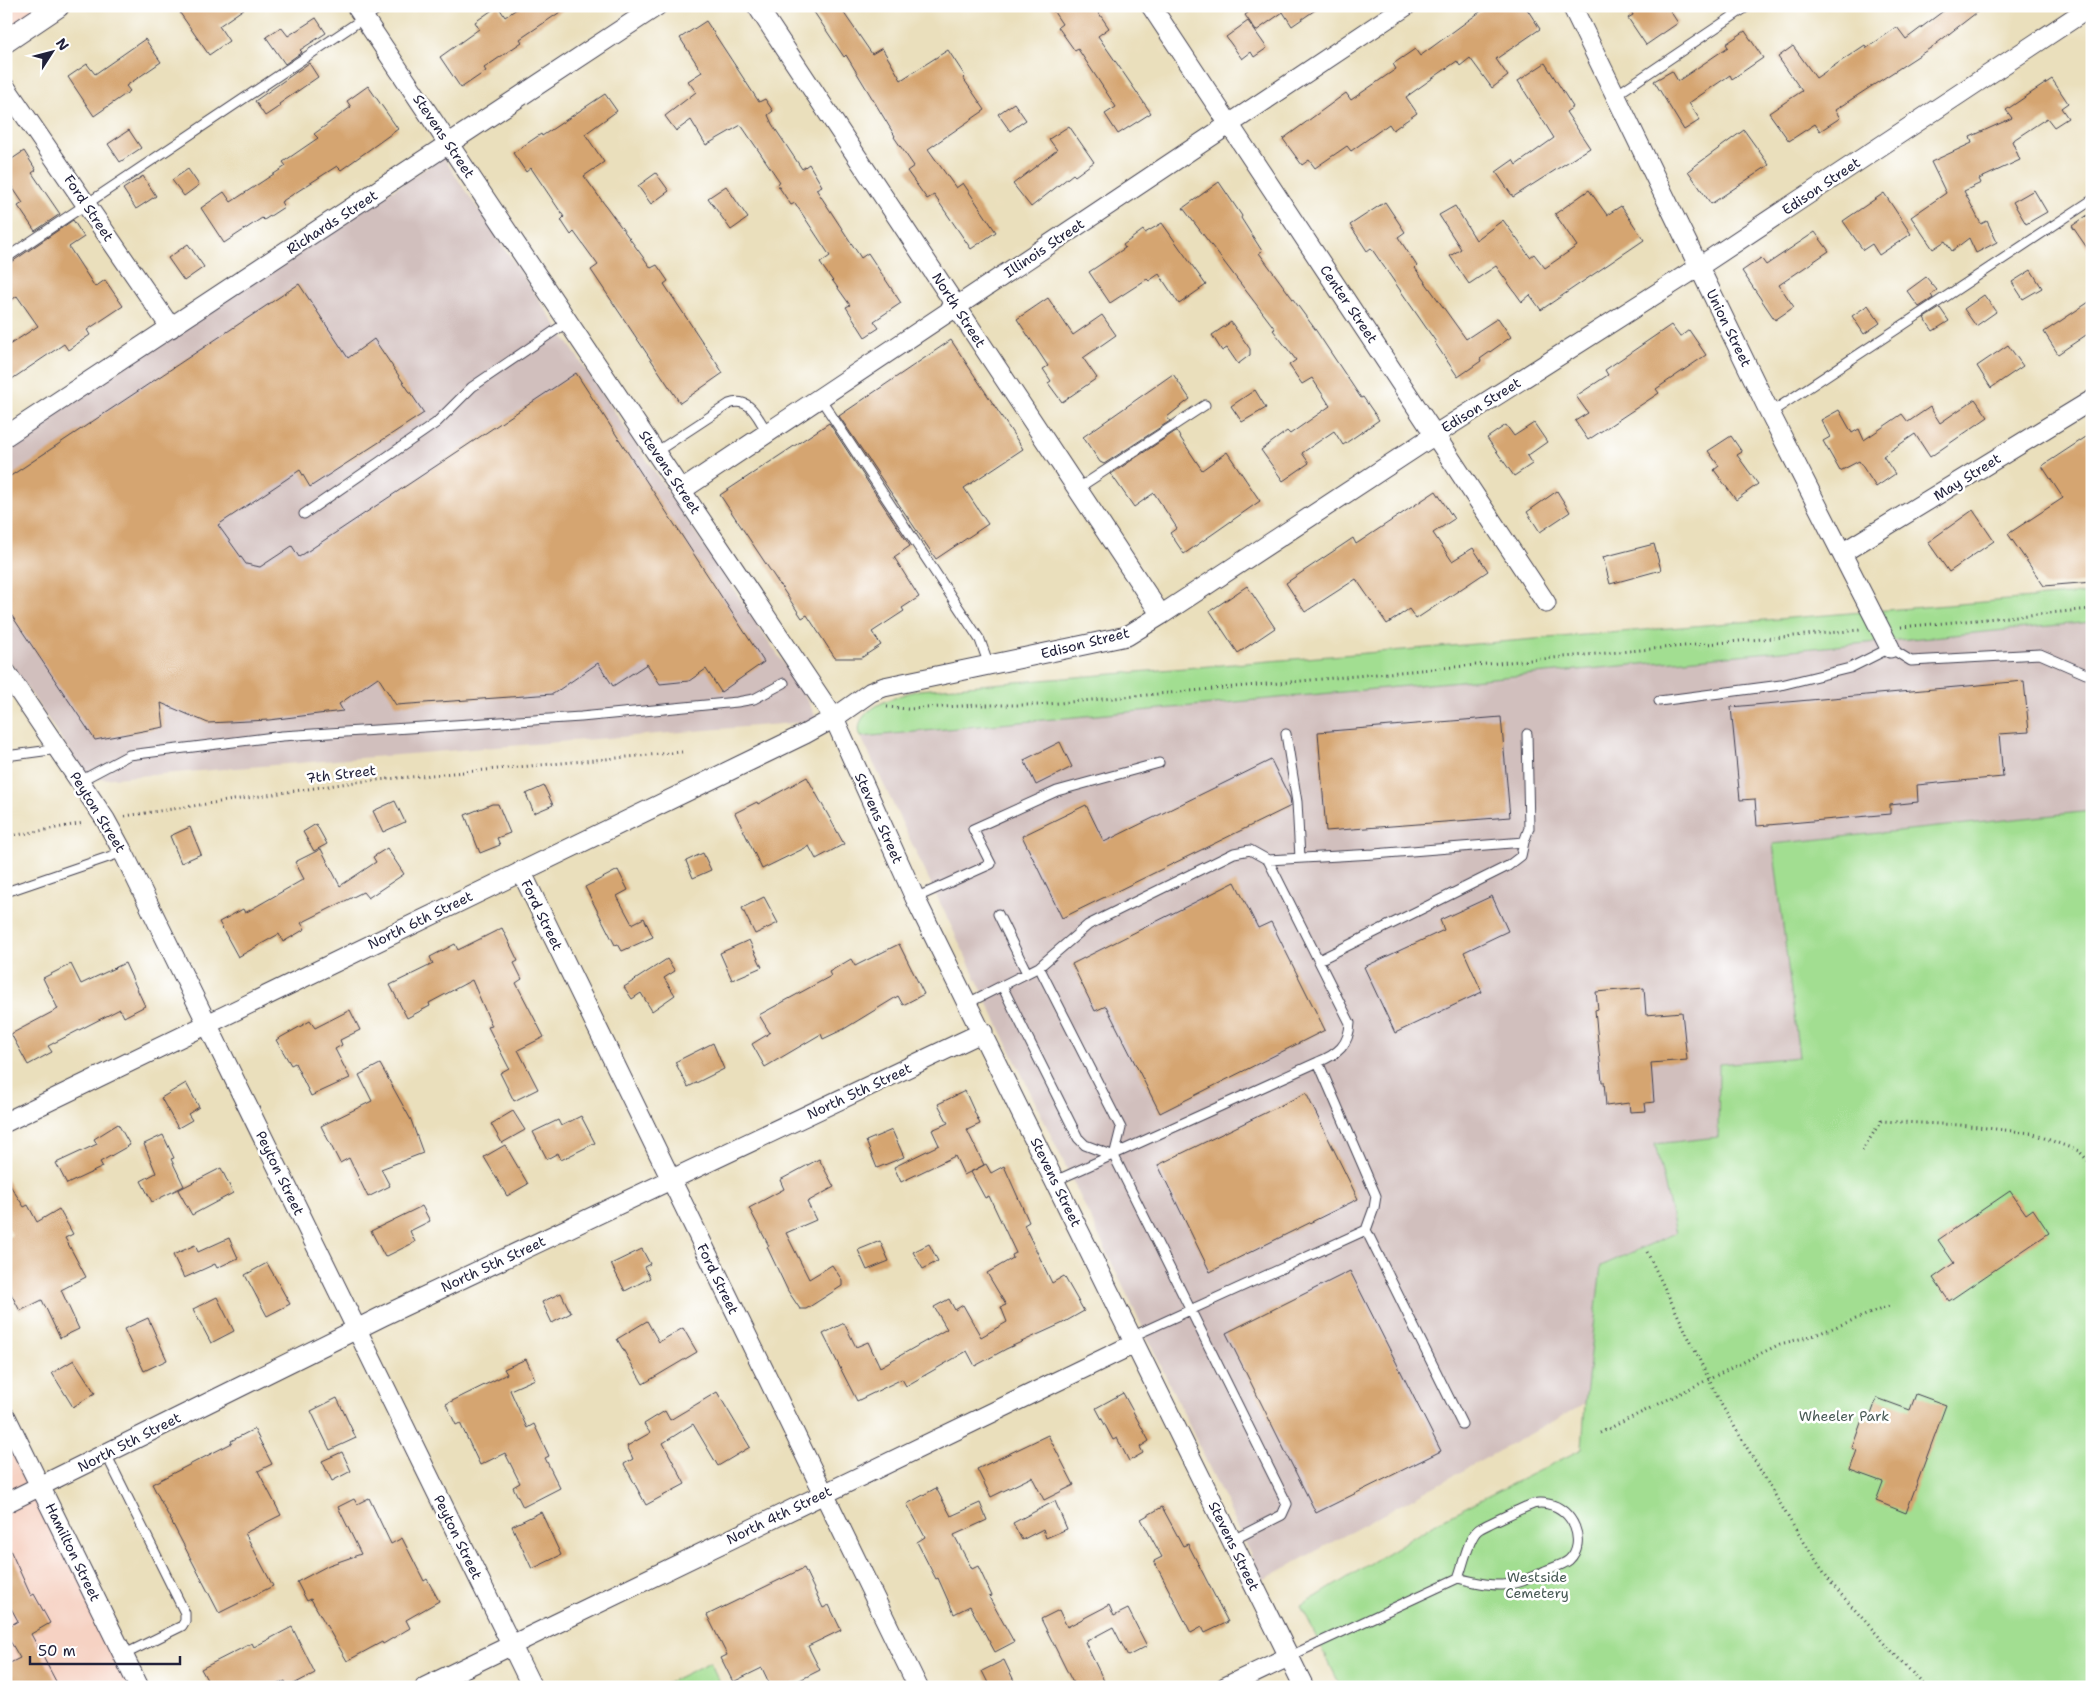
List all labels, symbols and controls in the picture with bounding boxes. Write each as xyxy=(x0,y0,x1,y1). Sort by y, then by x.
north arrow xyxy=(28,28,78,78)
text: N xyxy=(52,35,73,54)
street label: Stevens Street xyxy=(409,91,479,181)
street label: Edison Street xyxy=(1778,153,1864,219)
street label: Ford Street xyxy=(60,171,118,245)
street label: Richards Street xyxy=(283,186,381,258)
street label: Illinois Street xyxy=(1000,215,1088,281)
street label: Center Street xyxy=(1316,261,1382,347)
street label: North Street xyxy=(928,269,990,351)
street label: Union Street xyxy=(1702,286,1756,370)
street label: Edison Street xyxy=(1438,373,1524,437)
street label: Stevens Street xyxy=(635,427,705,517)
street label: May Street xyxy=(1930,449,2004,505)
street label: Edison Street xyxy=(1039,623,1131,663)
street label: 7th Street xyxy=(305,761,377,787)
street label: Peyton Street xyxy=(66,768,130,856)
street label: Stevens Street xyxy=(851,770,907,866)
street label: Ford Street xyxy=(517,877,567,953)
street label: North 6th Street xyxy=(365,887,475,953)
street label: North 5th Street xyxy=(804,1059,914,1123)
street label: Peyton Street xyxy=(252,1128,308,1218)
street label: Stevens Street xyxy=(1027,1134,1085,1230)
street label: North 5th Street xyxy=(438,1232,548,1296)
street label: Ford Street xyxy=(693,1241,743,1317)
park label: Wheeler Park xyxy=(1799,1407,1889,1425)
street label: North 5th Street xyxy=(74,1408,184,1476)
street label: North 4th Street xyxy=(723,1482,835,1548)
street label: Peyton Street xyxy=(430,1492,486,1582)
street label: Stevens Street xyxy=(1205,1498,1263,1594)
street label: Hamilton Street xyxy=(41,1500,105,1604)
park label: Westside Cemetery xyxy=(1505,1568,1569,1602)
scale bar xyxy=(30,1633,180,1665)
text: 50 m xyxy=(38,1641,76,1661)

